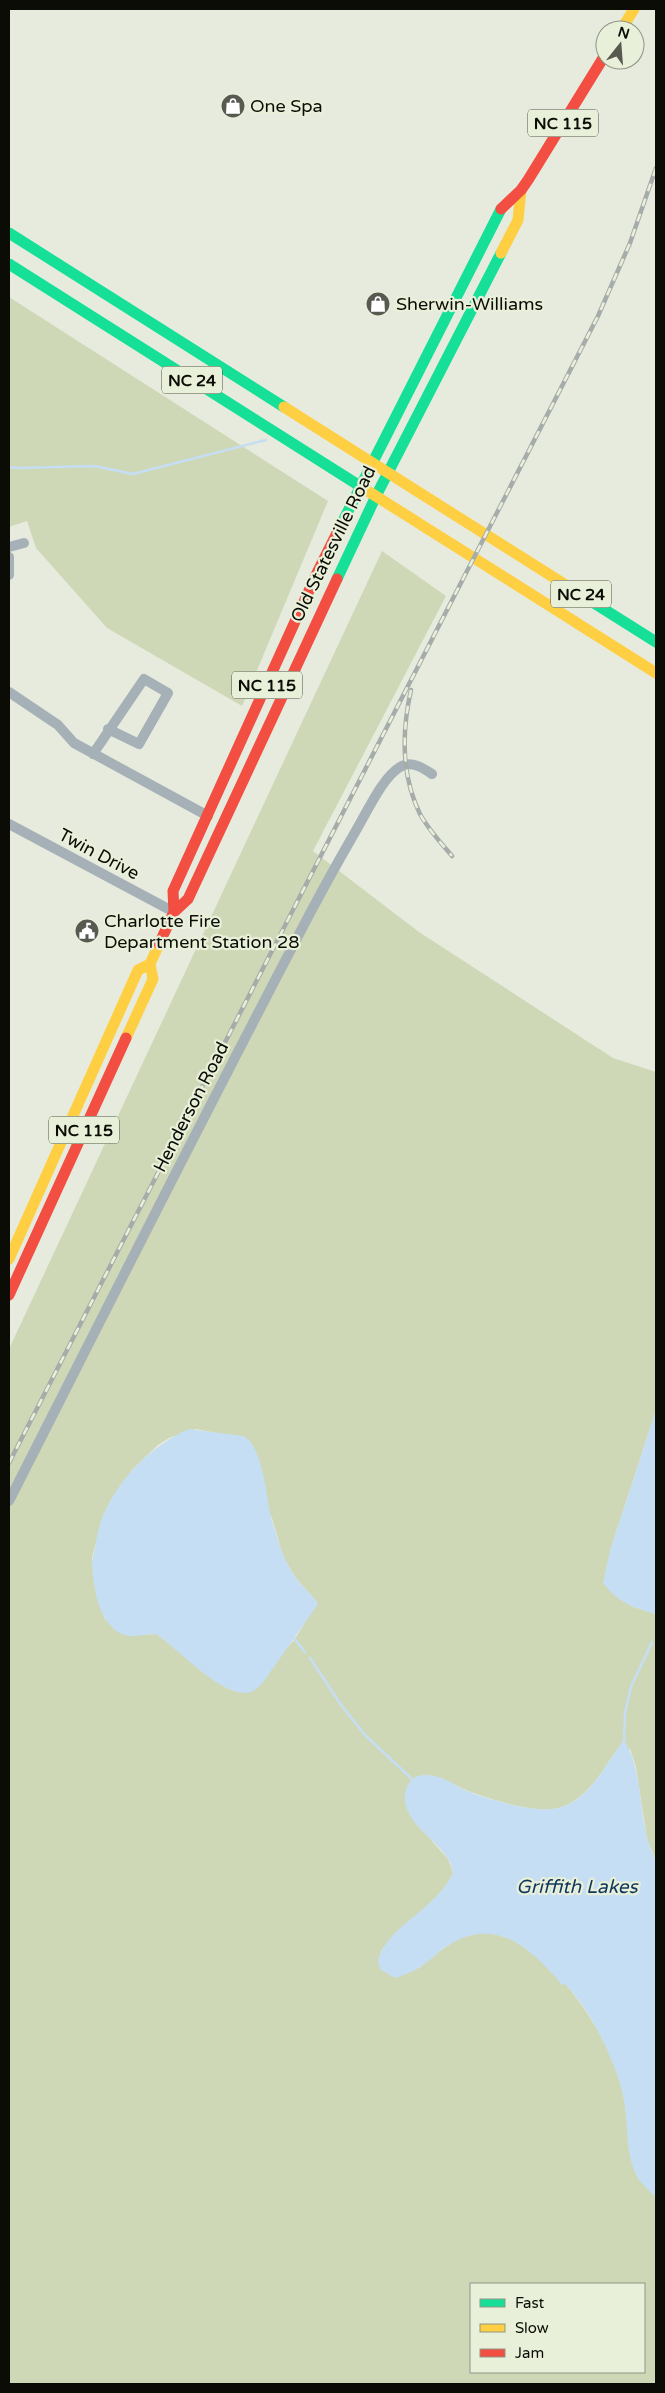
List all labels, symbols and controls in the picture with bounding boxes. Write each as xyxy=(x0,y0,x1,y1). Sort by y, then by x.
north arrow xyxy=(595,20,645,70)
text: N xyxy=(616,23,632,43)
shop icon: One Spa xyxy=(220,93,246,119)
place label: One Spa xyxy=(250,95,323,117)
road number: NC 115 xyxy=(528,110,598,136)
shop icon: Sherwin-Williams xyxy=(365,291,391,317)
place label: Sherwin-Williams xyxy=(396,293,543,315)
road number: NC 24 xyxy=(162,366,222,394)
street label: Old Statesville Road xyxy=(286,462,380,626)
road number: NC 24 xyxy=(551,580,611,608)
road number: NC 115 xyxy=(232,672,302,698)
street label: Twin Drive xyxy=(55,824,143,884)
place label: Charlotte Fire Department Station 28 xyxy=(104,910,300,953)
public building icon: Charlotte Fire Department Station 28 xyxy=(74,918,100,944)
street label: Henderson Road xyxy=(149,1038,233,1176)
road number: NC 115 xyxy=(49,1116,119,1144)
water label: Griffith Lakes xyxy=(516,1876,640,1898)
legend xyxy=(470,2283,645,2373)
text: Fast xyxy=(515,2294,545,2312)
text: Slow xyxy=(515,2319,549,2337)
text: Jam xyxy=(515,2344,544,2362)

